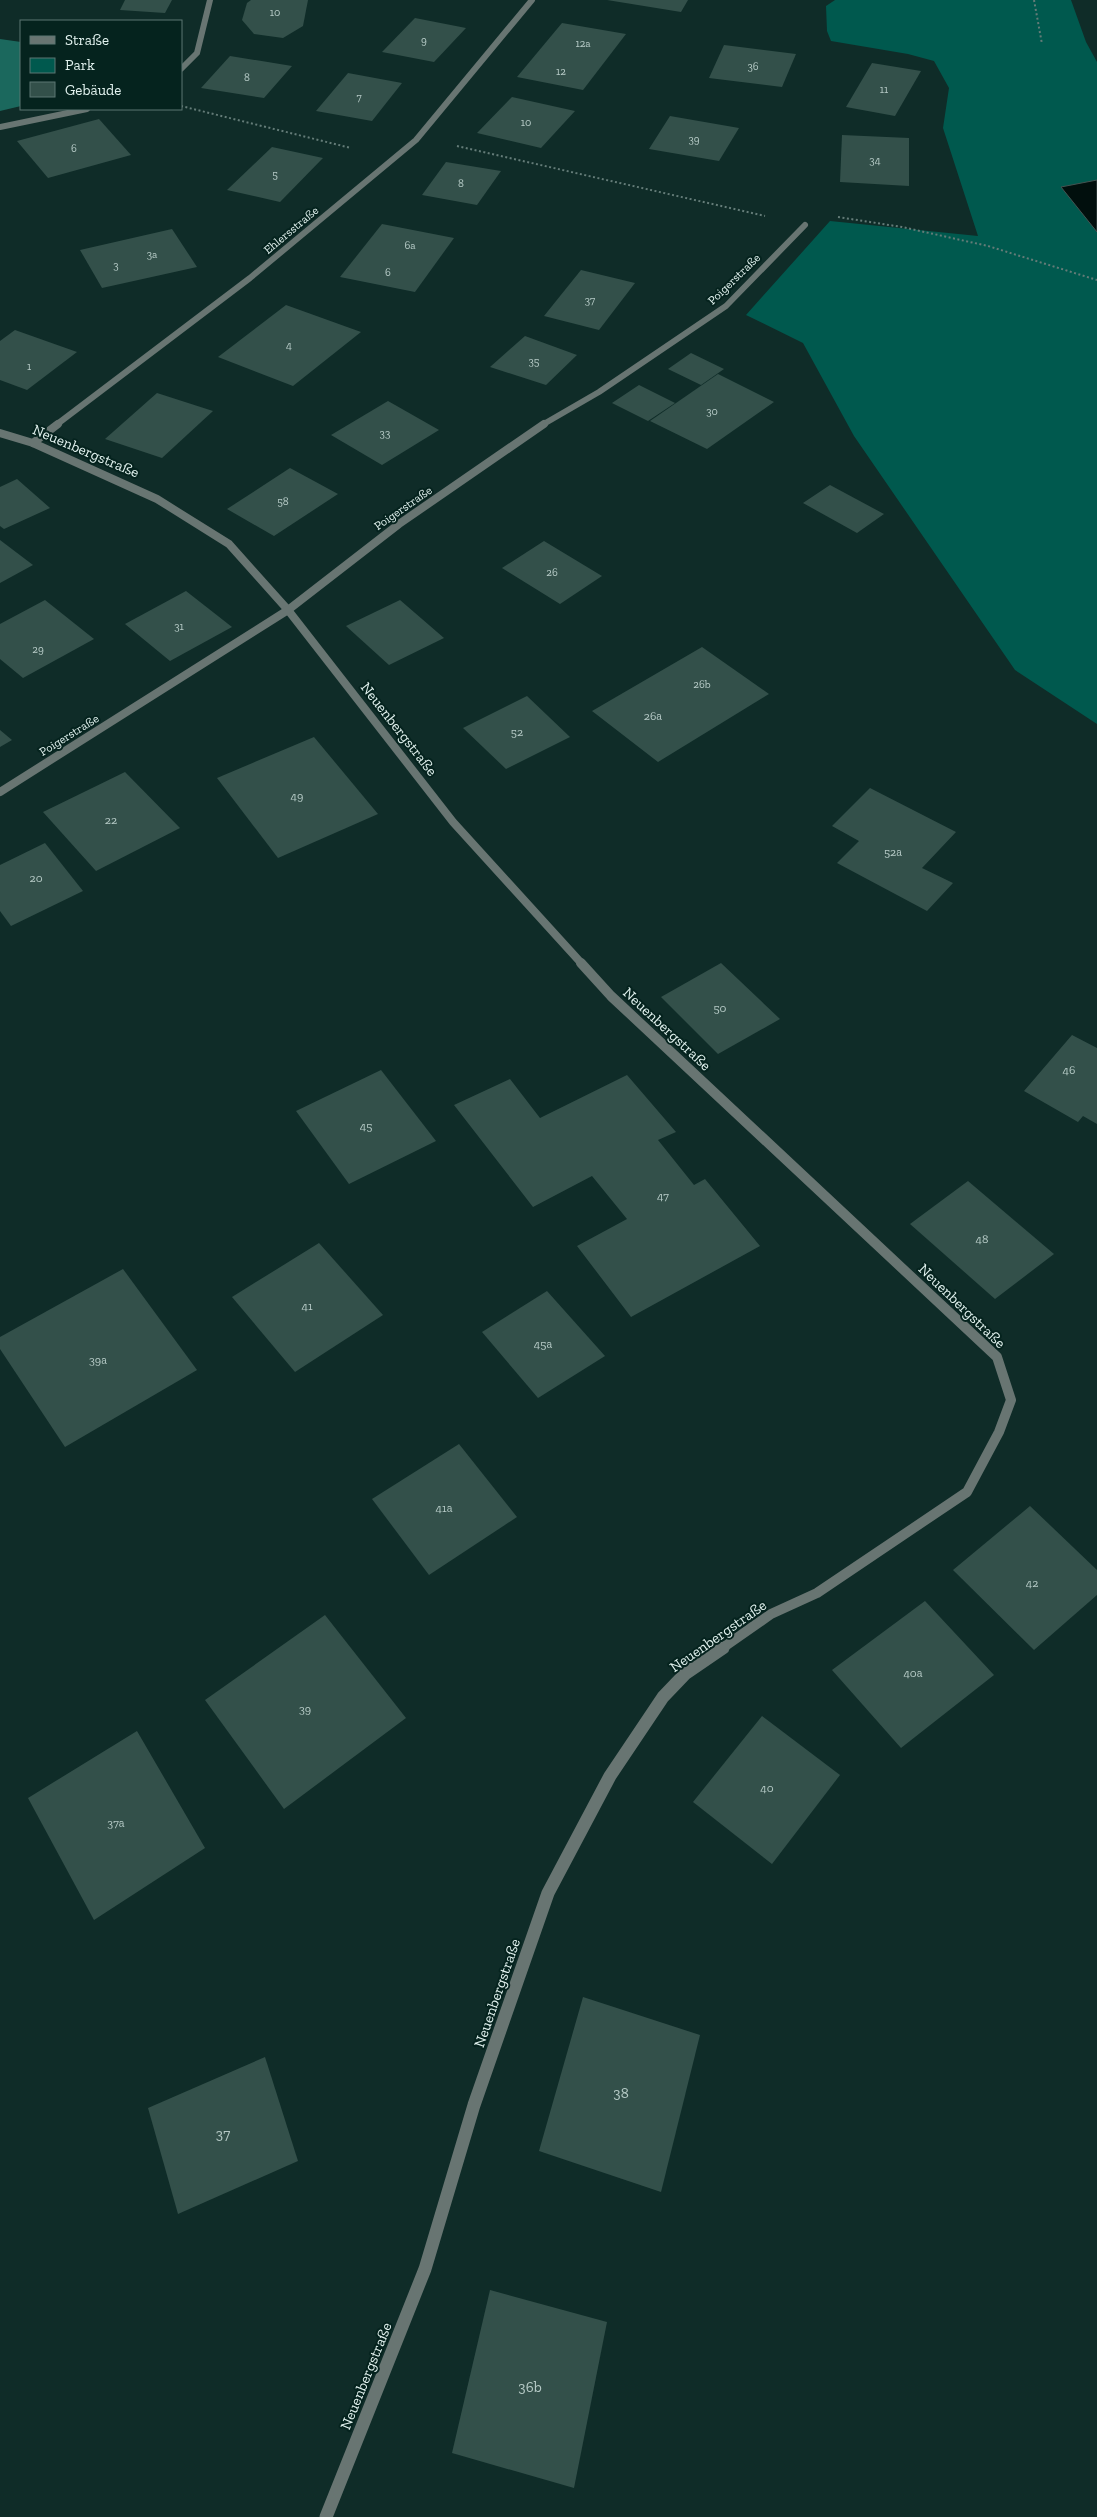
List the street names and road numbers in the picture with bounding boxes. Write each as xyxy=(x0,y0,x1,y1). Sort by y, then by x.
street label: Ehlersstraße xyxy=(261,203,321,257)
street label: Poigerstraße xyxy=(705,250,763,307)
street label: Neuenbergstraße xyxy=(30,420,142,482)
street label: Poigerstraße xyxy=(371,483,435,533)
street label: Neuenbergstraße xyxy=(357,679,441,779)
street label: Poigerstraße xyxy=(37,711,102,759)
street label: Neuenbergstraße xyxy=(619,984,715,1074)
street label: Neuenbergstraße xyxy=(915,1260,1009,1352)
street label: Neuenbergstraße xyxy=(666,1596,770,1676)
street label: Neuenbergstraße xyxy=(470,1936,524,2050)
street label: Neuenbergstraße xyxy=(336,2320,396,2432)

